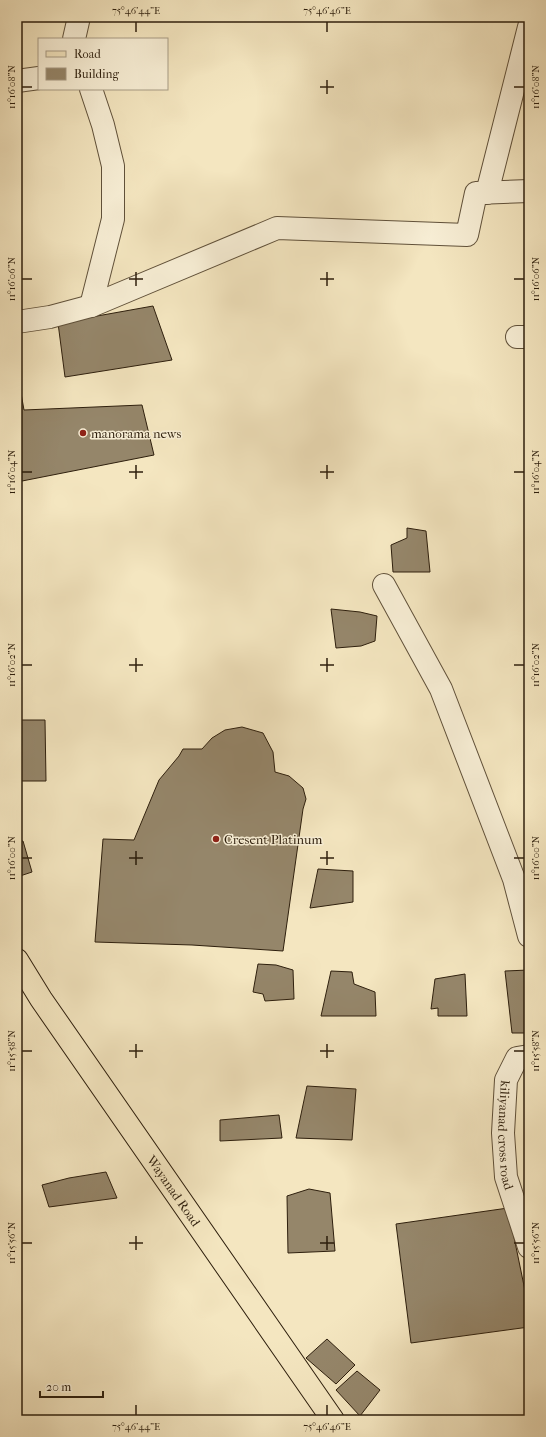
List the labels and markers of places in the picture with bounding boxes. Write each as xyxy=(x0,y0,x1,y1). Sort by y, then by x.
place label: manorama news xyxy=(91,426,181,441)
marker: manorama news xyxy=(78,428,88,438)
place label: Cresent Platinum xyxy=(224,832,322,847)
marker: Cresent Platinum xyxy=(211,834,221,844)

